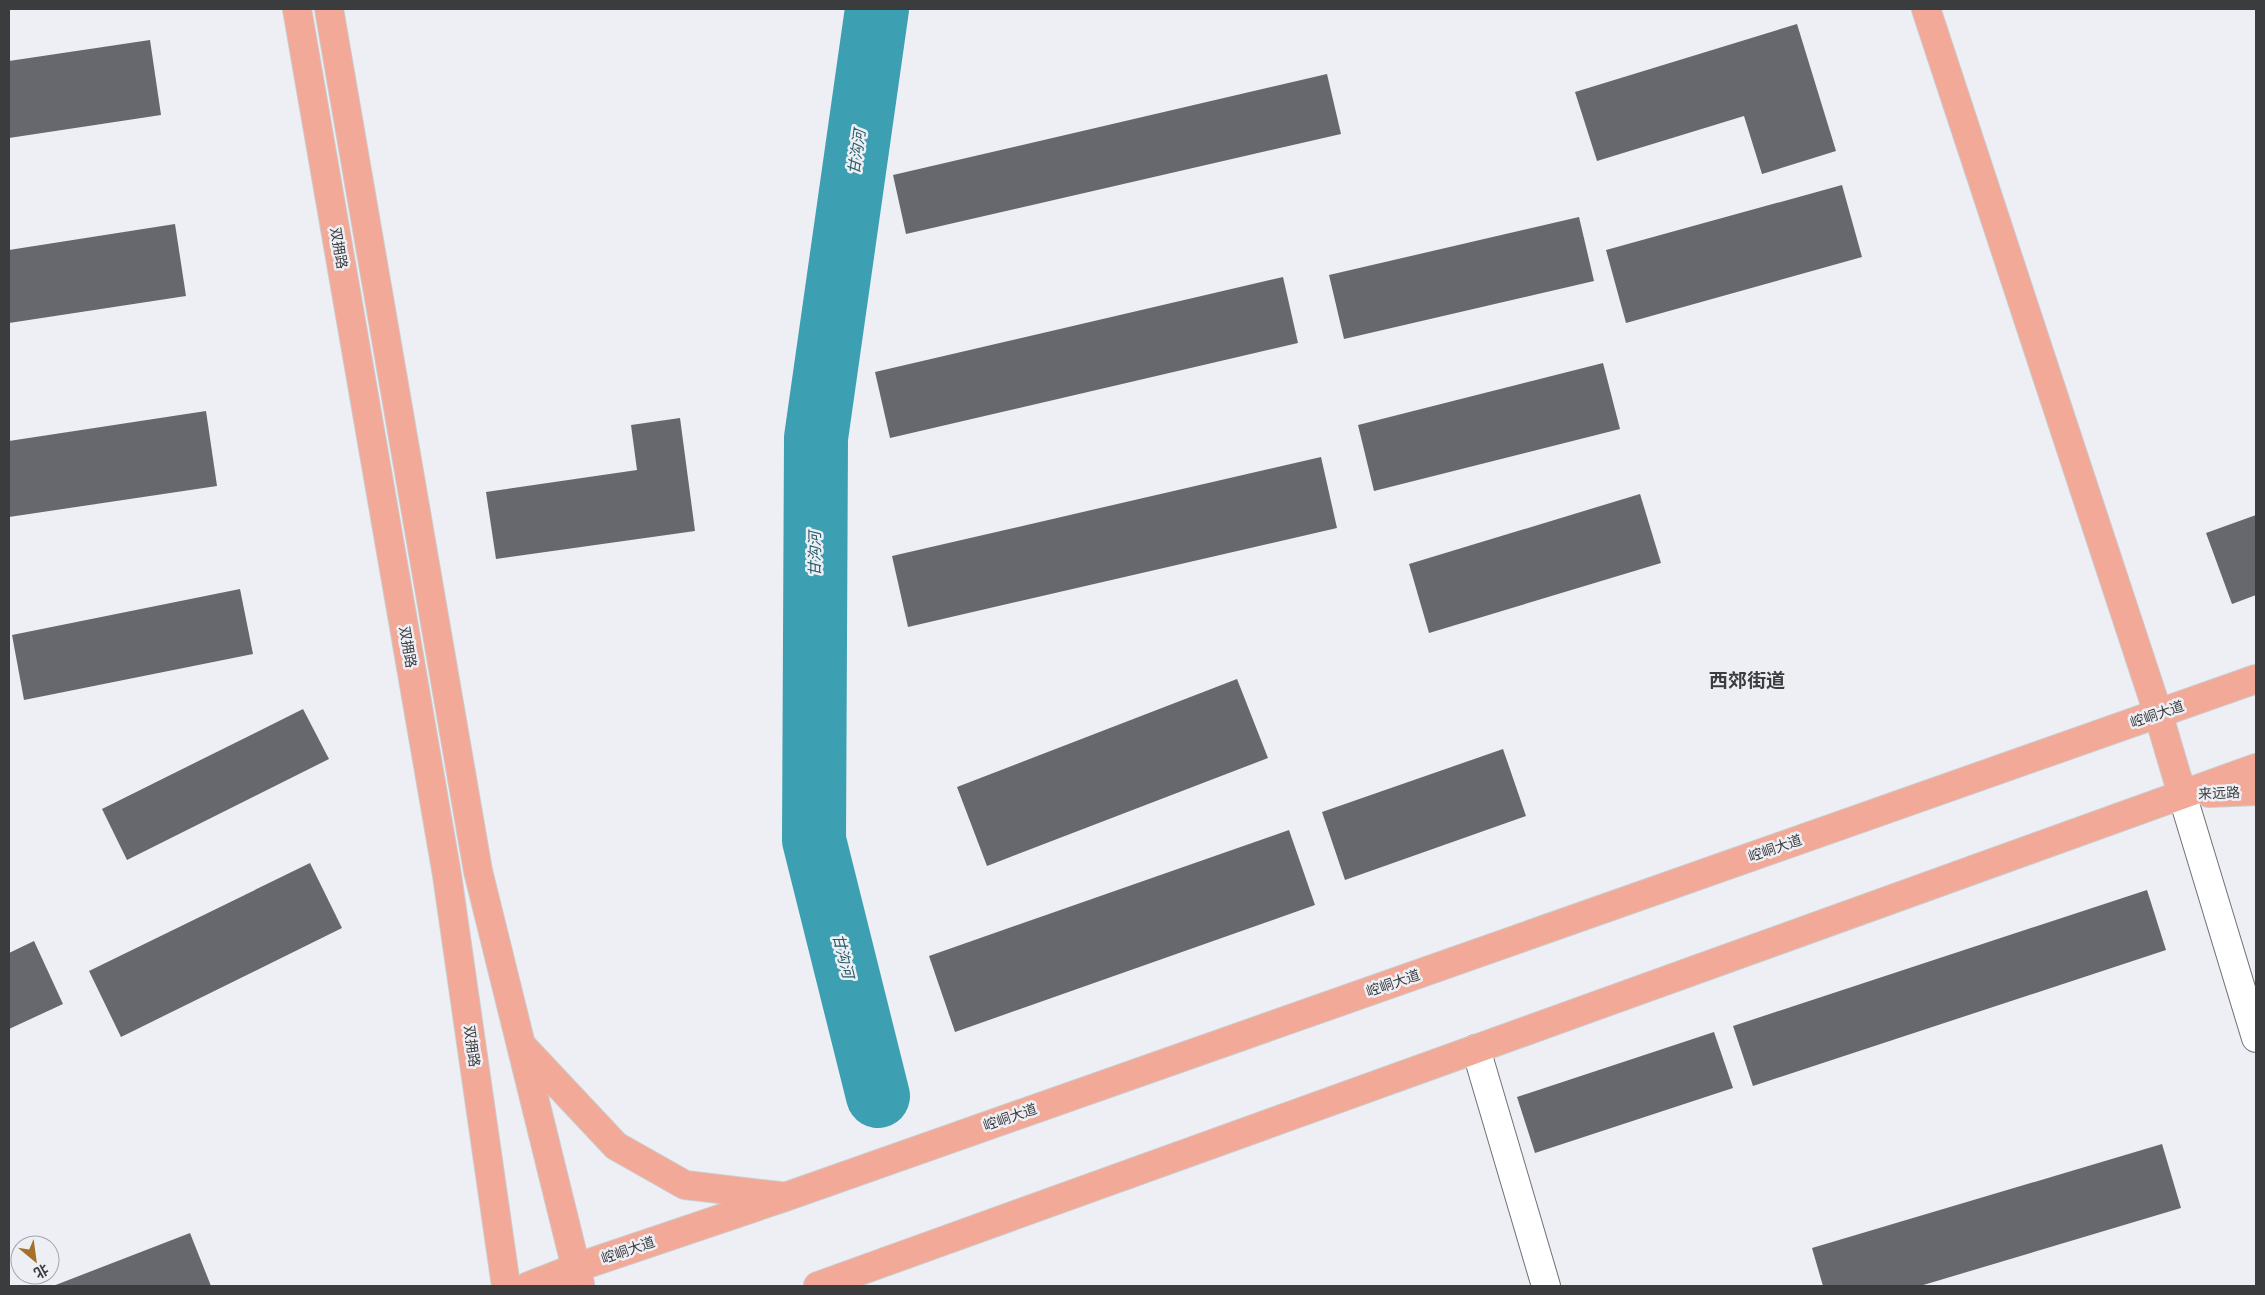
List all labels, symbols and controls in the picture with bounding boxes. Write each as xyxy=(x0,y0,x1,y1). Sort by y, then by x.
water label: 甘沟河 xyxy=(844,125,868,175)
street label: 双拥路 xyxy=(327,226,352,270)
water label: 甘沟河 xyxy=(805,529,823,577)
street label: 双拥路 xyxy=(396,625,421,669)
district label: 西郊街道 xyxy=(1709,668,1785,691)
street label: 崆峒大道 xyxy=(2128,696,2186,731)
street label: 来远路 xyxy=(2198,783,2240,802)
street label: 崆峒大道 xyxy=(1746,830,1804,865)
water label: 甘沟河 xyxy=(830,932,859,983)
street label: 崆峒大道 xyxy=(1364,965,1422,1000)
street label: 双拥路 xyxy=(461,1024,484,1068)
street label: 崆峒大道 xyxy=(981,1099,1039,1134)
street label: 崆峒大道 xyxy=(599,1232,657,1267)
north arrow xyxy=(10,1235,60,1285)
text: 北 xyxy=(31,1261,52,1283)

